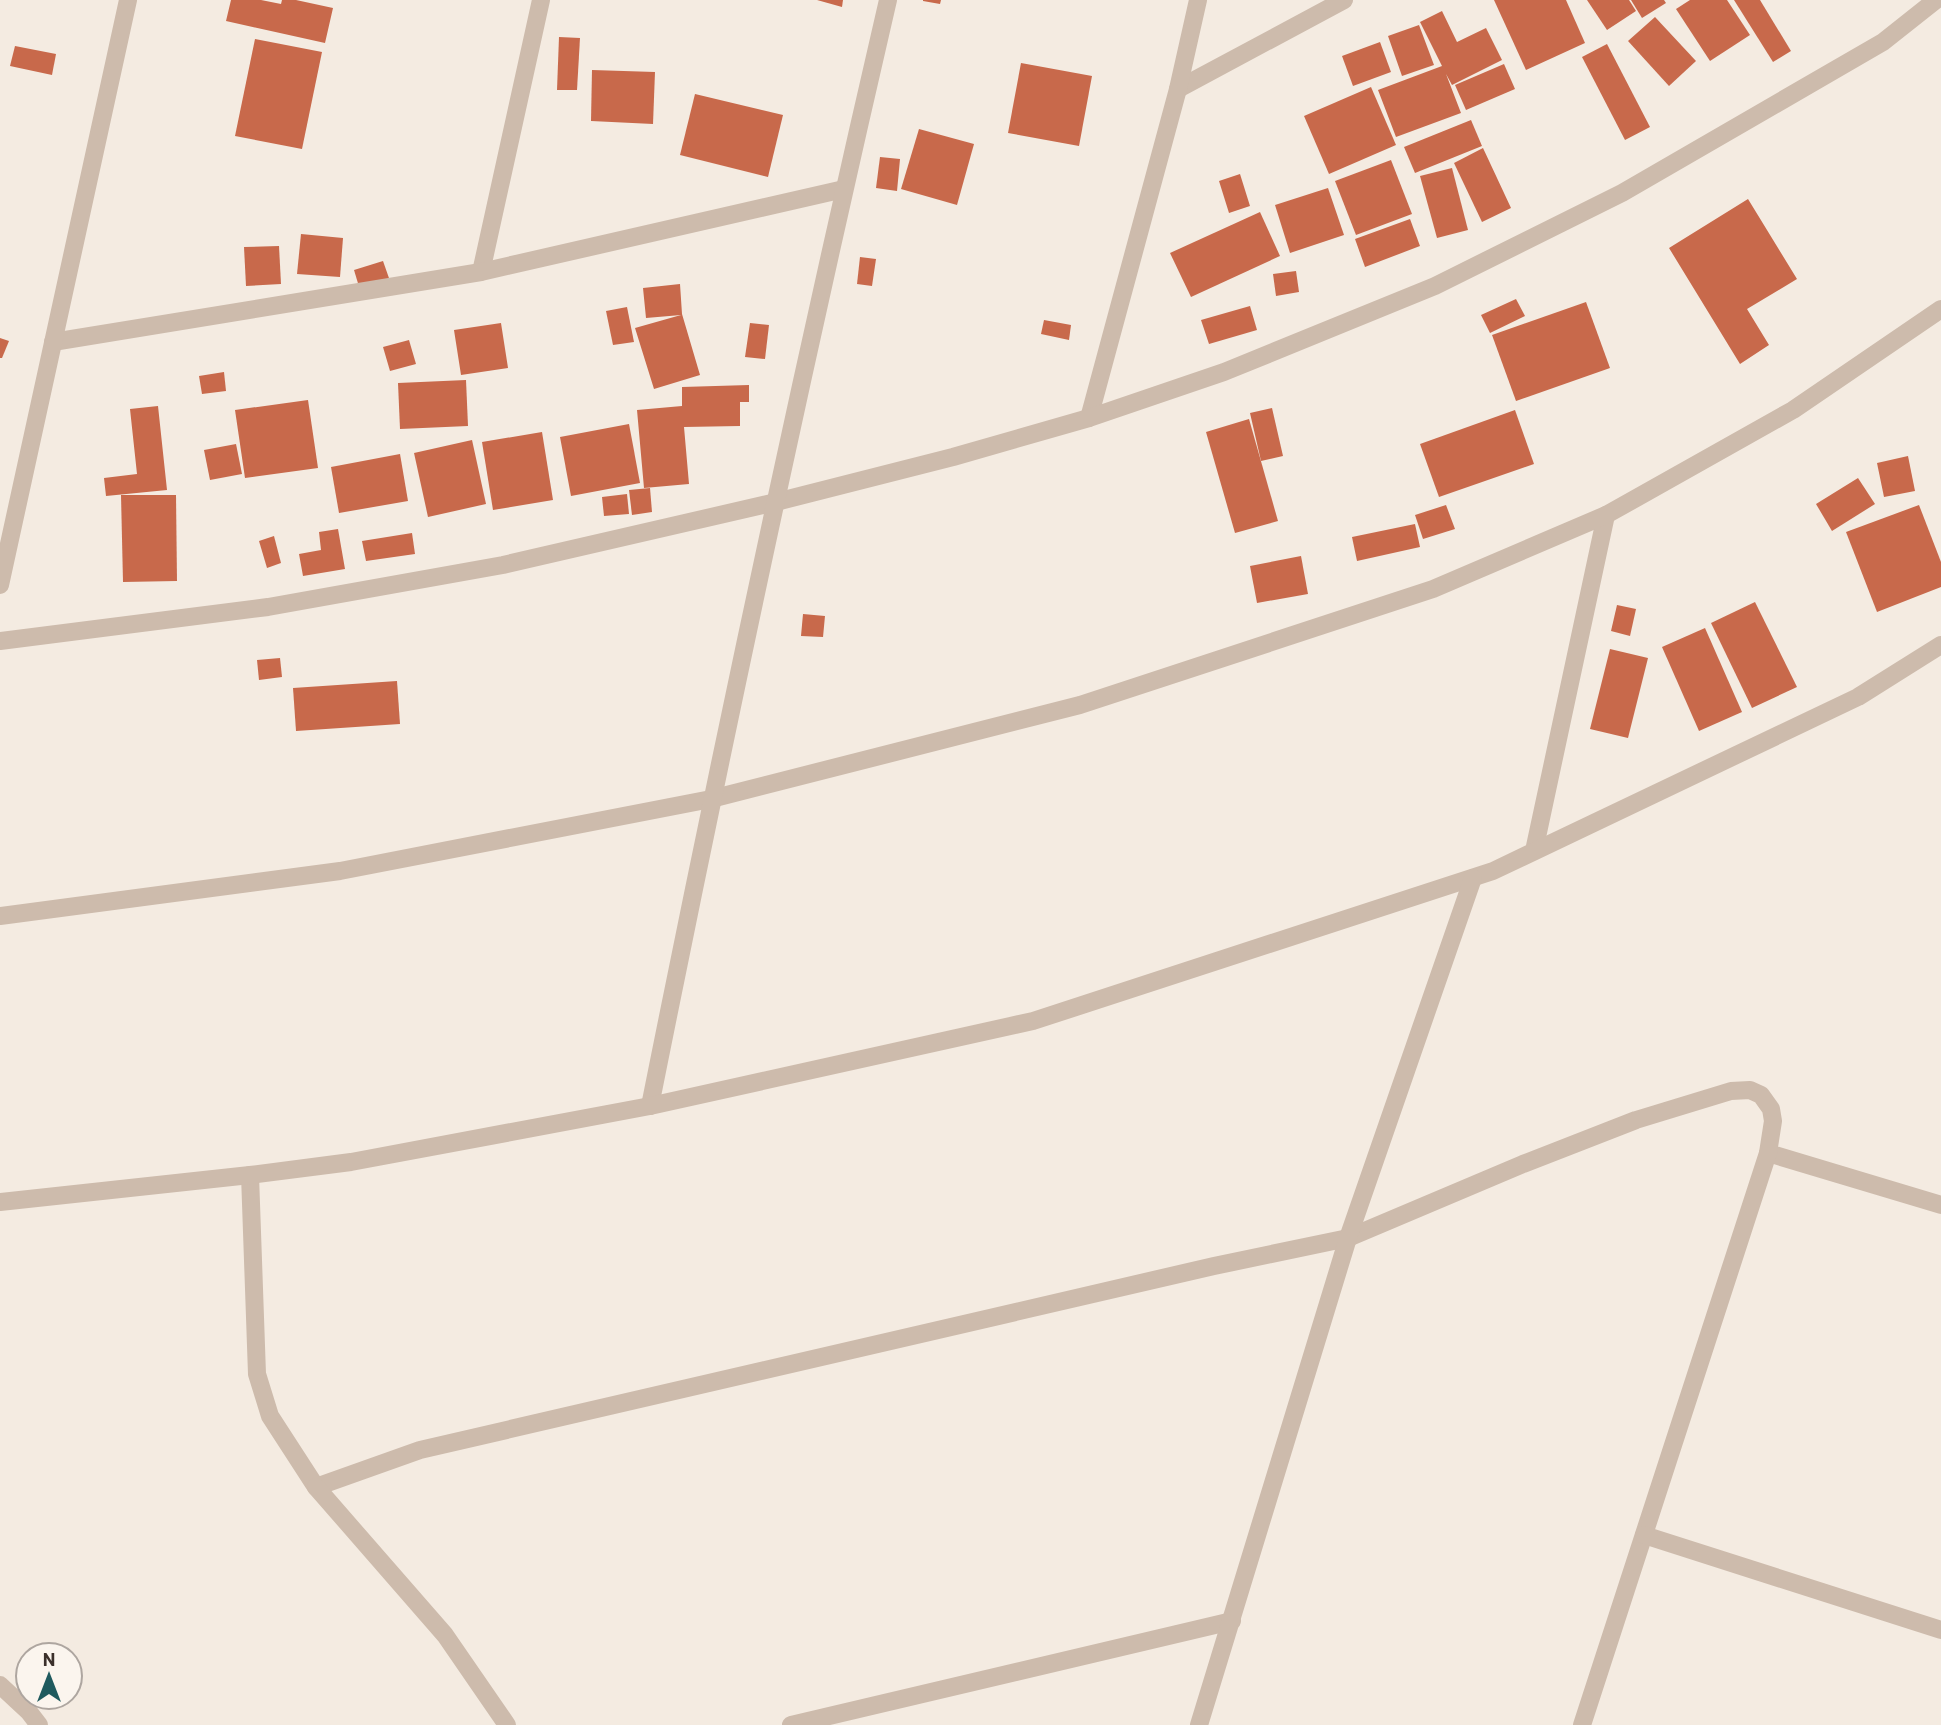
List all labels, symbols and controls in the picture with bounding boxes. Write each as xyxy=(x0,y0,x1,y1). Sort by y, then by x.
north arrow xyxy=(14,1641,84,1711)
text: N xyxy=(43,1647,55,1670)

